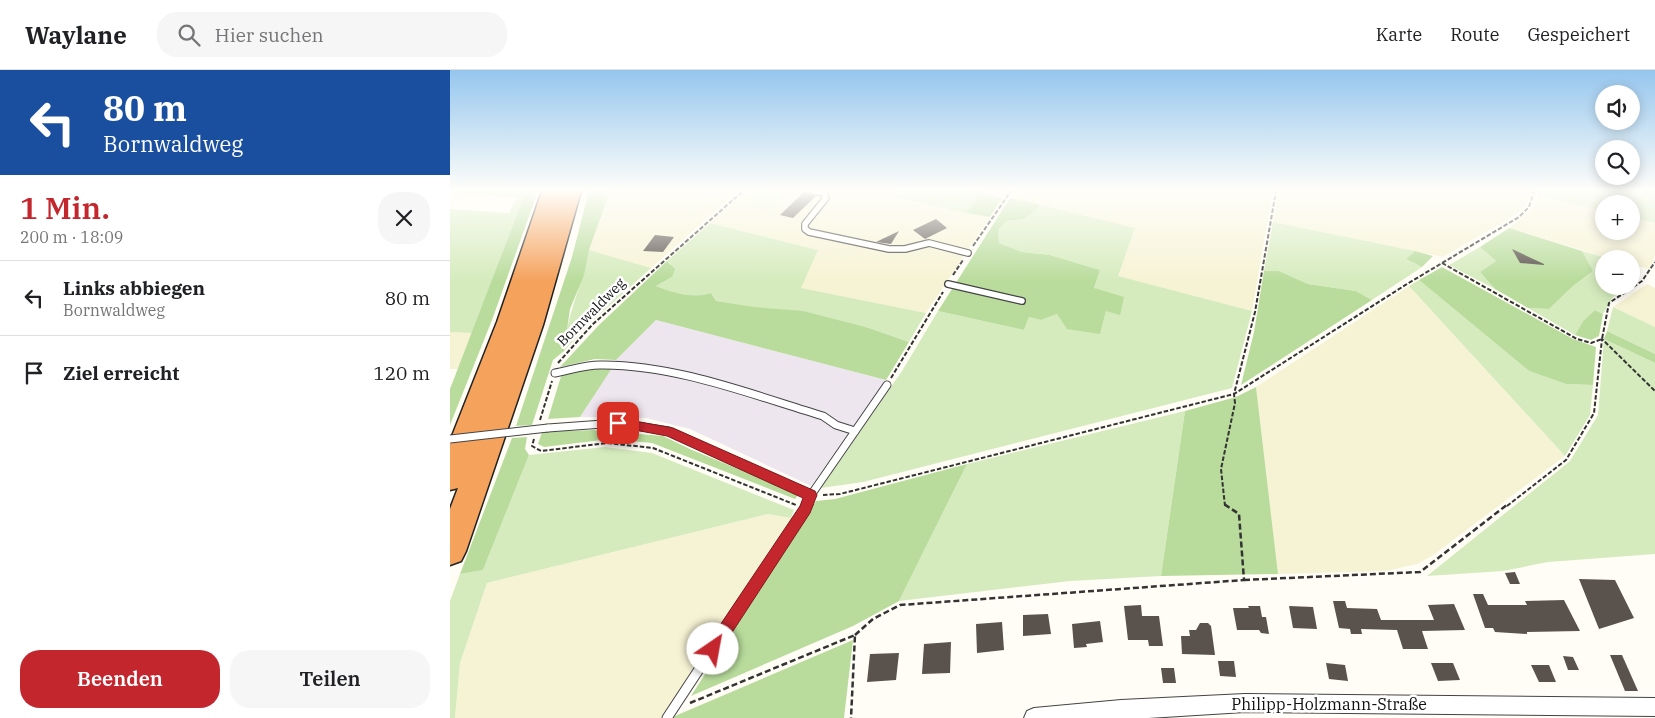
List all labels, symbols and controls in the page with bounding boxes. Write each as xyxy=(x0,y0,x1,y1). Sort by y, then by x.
search box xyxy=(157,12,507,57)
text: Waylane xyxy=(25,19,127,51)
icon: search xyxy=(175,21,203,49)
text: Hier suchen xyxy=(215,23,324,47)
text: Karte xyxy=(1376,23,1422,46)
text: Route xyxy=(1450,23,1499,46)
text: Gespeichert xyxy=(1527,23,1630,46)
text: 80 m xyxy=(103,85,187,131)
map controls xyxy=(1595,85,1640,295)
button: sound xyxy=(1595,85,1640,130)
icon: left xyxy=(20,90,85,155)
text: Bornwaldweg xyxy=(103,129,243,158)
button: search xyxy=(1595,140,1640,185)
text: 1 Min. xyxy=(20,188,110,227)
button: close xyxy=(378,192,430,244)
button: + xyxy=(1595,195,1640,240)
text: 200 m · 18:09 xyxy=(20,227,123,247)
button: − xyxy=(1595,250,1640,295)
street label: Bornwaldweg xyxy=(553,274,629,350)
text: Links abbiegen xyxy=(63,276,205,300)
icon: left xyxy=(20,284,48,312)
text: 80 m xyxy=(385,286,430,310)
text: Bornwaldweg xyxy=(63,300,165,320)
icon: arrive xyxy=(20,359,48,387)
text: Ziel erreicht xyxy=(63,361,179,385)
text: 120 m xyxy=(373,361,430,385)
pin xyxy=(597,402,639,444)
icon: arrive xyxy=(604,409,632,437)
position arrow xyxy=(686,622,738,674)
button: Beenden xyxy=(20,650,220,708)
button: Teilen xyxy=(230,650,430,708)
street label: Philipp-Holzmann-Straße xyxy=(1231,694,1427,714)

